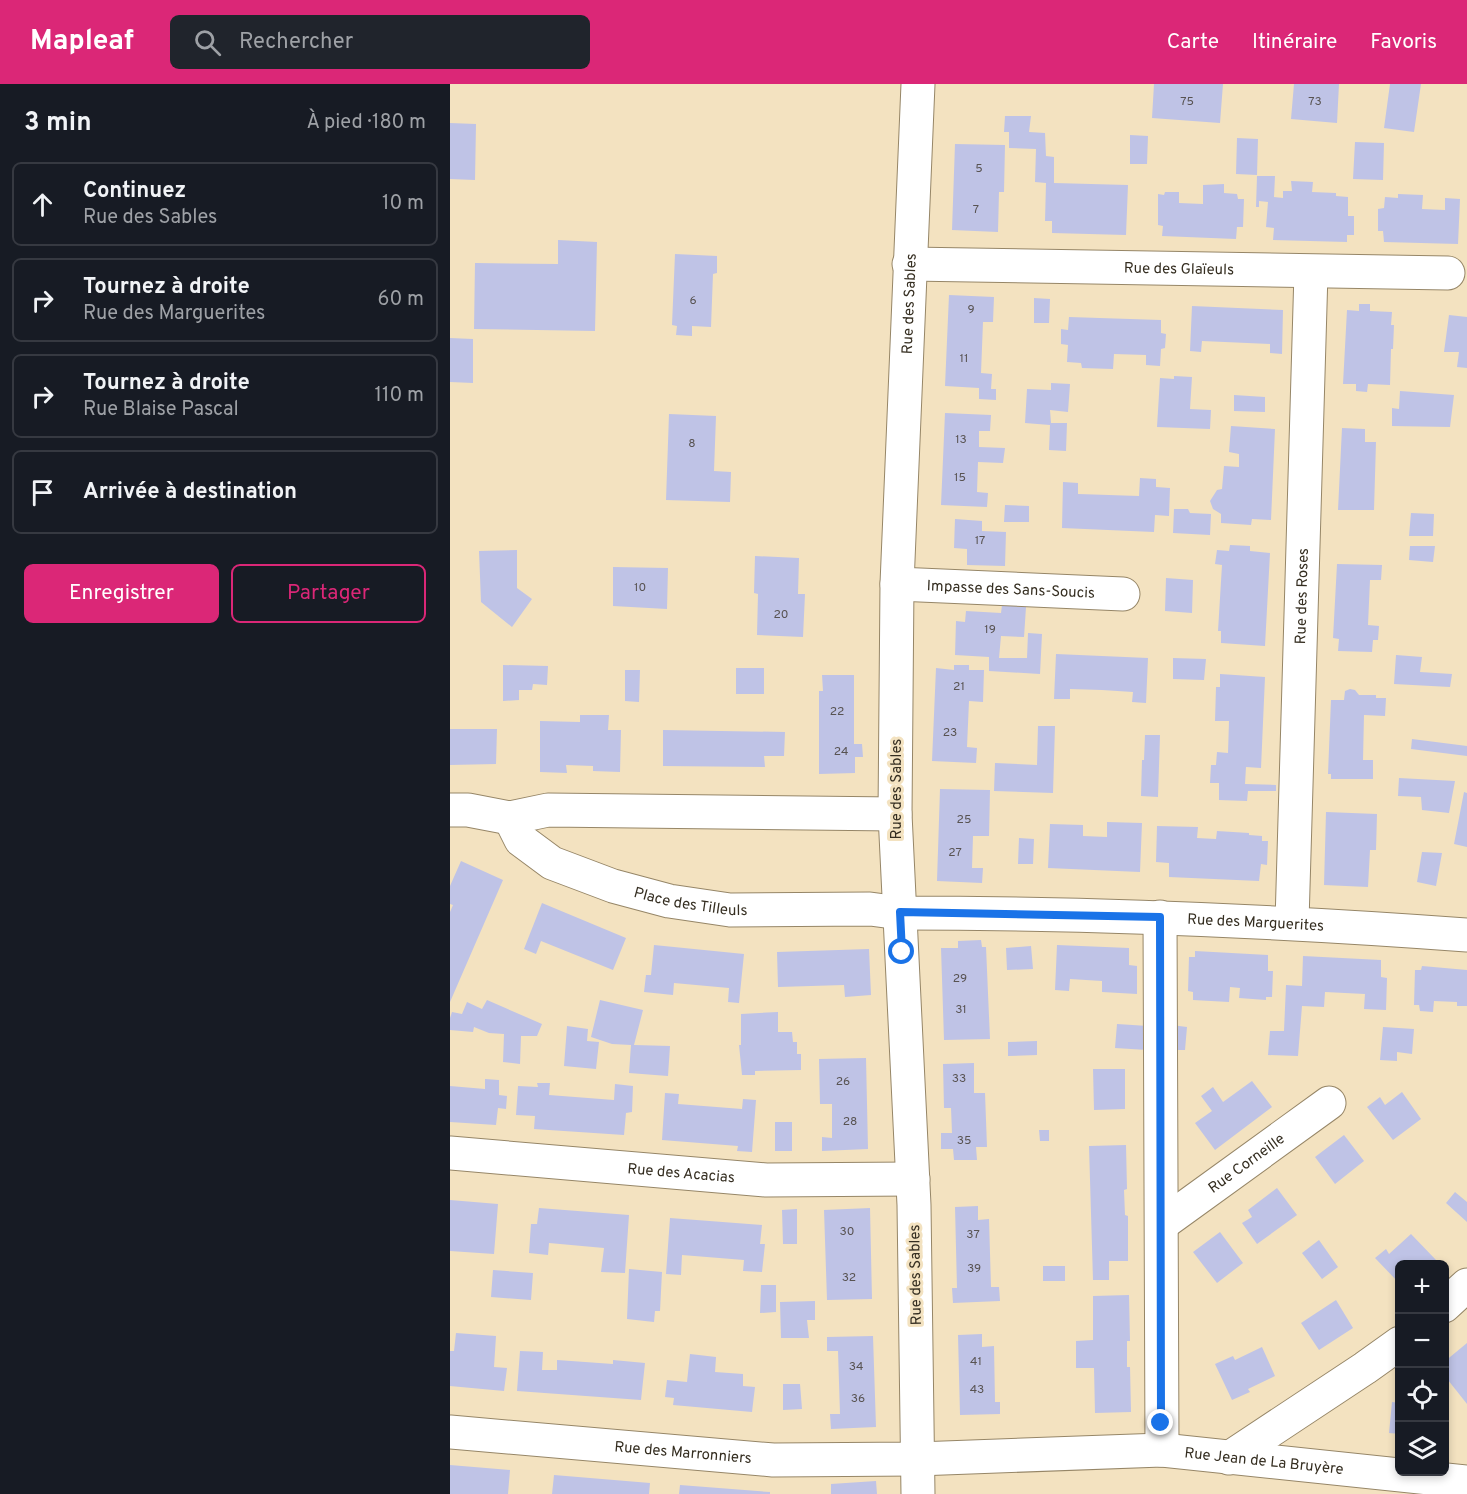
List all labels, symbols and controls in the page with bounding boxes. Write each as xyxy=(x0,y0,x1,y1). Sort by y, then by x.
search box xyxy=(170,15,590,69)
text: Mapleaf xyxy=(30,24,134,60)
icon: search xyxy=(191,26,224,59)
text: Rechercher xyxy=(239,29,353,56)
text: Carte xyxy=(1167,29,1219,56)
text: Itinéraire xyxy=(1252,29,1337,56)
text: Favoris xyxy=(1370,29,1437,56)
house number: 75 xyxy=(1180,94,1194,110)
house number: 73 xyxy=(1308,94,1322,110)
text: 3 min xyxy=(24,107,92,140)
text: À pied · 180 m xyxy=(306,110,426,136)
house number: 5 xyxy=(975,161,983,177)
text: Continuez xyxy=(83,178,186,205)
icon: ahead xyxy=(26,188,59,221)
text: 10 m xyxy=(382,191,424,217)
house number: 7 xyxy=(973,202,979,218)
text: Rue des Sables xyxy=(83,205,217,231)
street label: Rue des Sables xyxy=(899,253,922,355)
street label: Rue des Glaïeuls xyxy=(1124,260,1234,280)
text: Tournez à droite xyxy=(83,274,250,301)
icon: right xyxy=(26,284,59,317)
text: 60 m xyxy=(378,287,424,313)
house number: 6 xyxy=(689,293,697,309)
text: Rue des Marguerites xyxy=(83,301,265,327)
house number: 9 xyxy=(967,302,975,318)
house number: 11 xyxy=(960,351,968,367)
text: Tournez à droite xyxy=(83,370,250,397)
icon: right xyxy=(26,380,59,413)
text: 110 m xyxy=(375,383,424,409)
text: Rue Blaise Pascal xyxy=(83,397,239,423)
house number: 13 xyxy=(955,432,967,448)
house number: 8 xyxy=(688,436,696,452)
house number: 15 xyxy=(954,470,966,486)
icon: arrive xyxy=(26,476,59,509)
text: Arrivée à destination xyxy=(83,479,297,506)
house number: 17 xyxy=(975,533,985,549)
street label: Rue des Roses xyxy=(1292,548,1314,645)
button: Enregistrer xyxy=(24,564,219,623)
button: Partager xyxy=(231,564,426,623)
street label: Impasse des Sans-Soucis xyxy=(926,577,1095,604)
house number: 10 xyxy=(634,580,646,596)
house number: 20 xyxy=(773,607,789,623)
house number: 19 xyxy=(984,622,996,638)
house number: 21 xyxy=(953,679,965,695)
house number: 22 xyxy=(830,704,844,720)
house number: 23 xyxy=(943,725,957,741)
street label: Rue des Sables xyxy=(888,739,907,839)
house number: 24 xyxy=(834,744,848,760)
house number: 25 xyxy=(957,812,971,828)
house number: 27 xyxy=(948,845,962,861)
street label: Place des Tilleuls xyxy=(631,884,748,921)
street label: Rue des Marguerites xyxy=(1187,911,1324,937)
route start xyxy=(888,938,914,964)
house number: 29 xyxy=(953,971,967,987)
house number: 31 xyxy=(955,1002,967,1018)
house number: 33 xyxy=(952,1071,966,1087)
house number: 26 xyxy=(836,1074,850,1090)
house number: 28 xyxy=(843,1114,857,1130)
street label: Rue Corneille xyxy=(1205,1130,1289,1198)
house number: 35 xyxy=(957,1133,971,1149)
street label: Rue des Acacias xyxy=(626,1160,736,1188)
house number: 30 xyxy=(840,1224,854,1240)
street label: Rue des Sables xyxy=(906,1224,927,1326)
house number: 37 xyxy=(966,1227,980,1243)
map controls xyxy=(1395,1260,1449,1476)
button: + xyxy=(1395,1260,1449,1314)
house number: 39 xyxy=(967,1261,981,1277)
house number: 32 xyxy=(842,1270,856,1286)
button: − xyxy=(1395,1314,1449,1368)
house number: 41 xyxy=(970,1354,982,1370)
house number: 34 xyxy=(849,1359,863,1375)
button: locate xyxy=(1395,1368,1449,1422)
house number: 43 xyxy=(970,1382,984,1398)
house number: 36 xyxy=(851,1391,865,1407)
route end xyxy=(1147,1409,1173,1435)
button: layers xyxy=(1395,1422,1449,1476)
street label: Rue des Marronniers xyxy=(614,1438,752,1469)
street label: Rue Jean de La Bruyère xyxy=(1183,1444,1344,1480)

